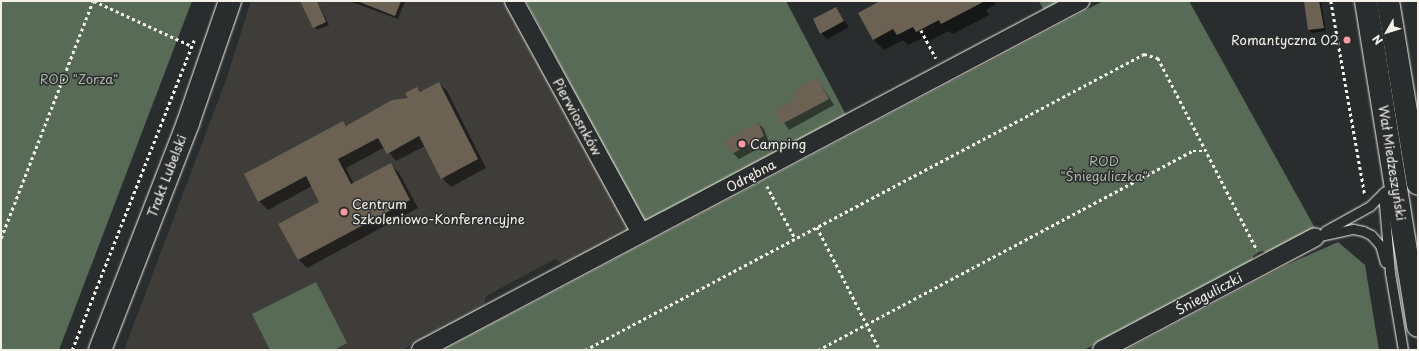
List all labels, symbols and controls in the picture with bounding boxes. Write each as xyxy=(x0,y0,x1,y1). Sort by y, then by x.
north arrow xyxy=(1367,12,1407,52)
text: N xyxy=(1368,31,1387,49)
place label: Romantyczna 02 xyxy=(1231,32,1339,48)
marker: Romantyczna 02 xyxy=(1342,35,1352,45)
park label: ROD "Zorza" xyxy=(39,71,119,87)
street label: Pierwiosnków xyxy=(549,76,605,158)
street label: Wał Miedzeszyński xyxy=(1375,104,1409,222)
street label: Trakt Lubelski xyxy=(144,132,190,220)
place label: Camping xyxy=(750,136,806,152)
marker: Camping xyxy=(737,139,747,149)
park label: ROD "Śnieguliczka" xyxy=(1060,154,1148,185)
street label: Odrębna xyxy=(724,156,778,196)
place label: Centrum Szkoleniowo-Konferencyjne xyxy=(352,197,525,228)
marker: Centrum Szkoleniowo-Konferencyjne xyxy=(339,207,349,217)
street label: Śnieguliczki xyxy=(1173,270,1245,318)

